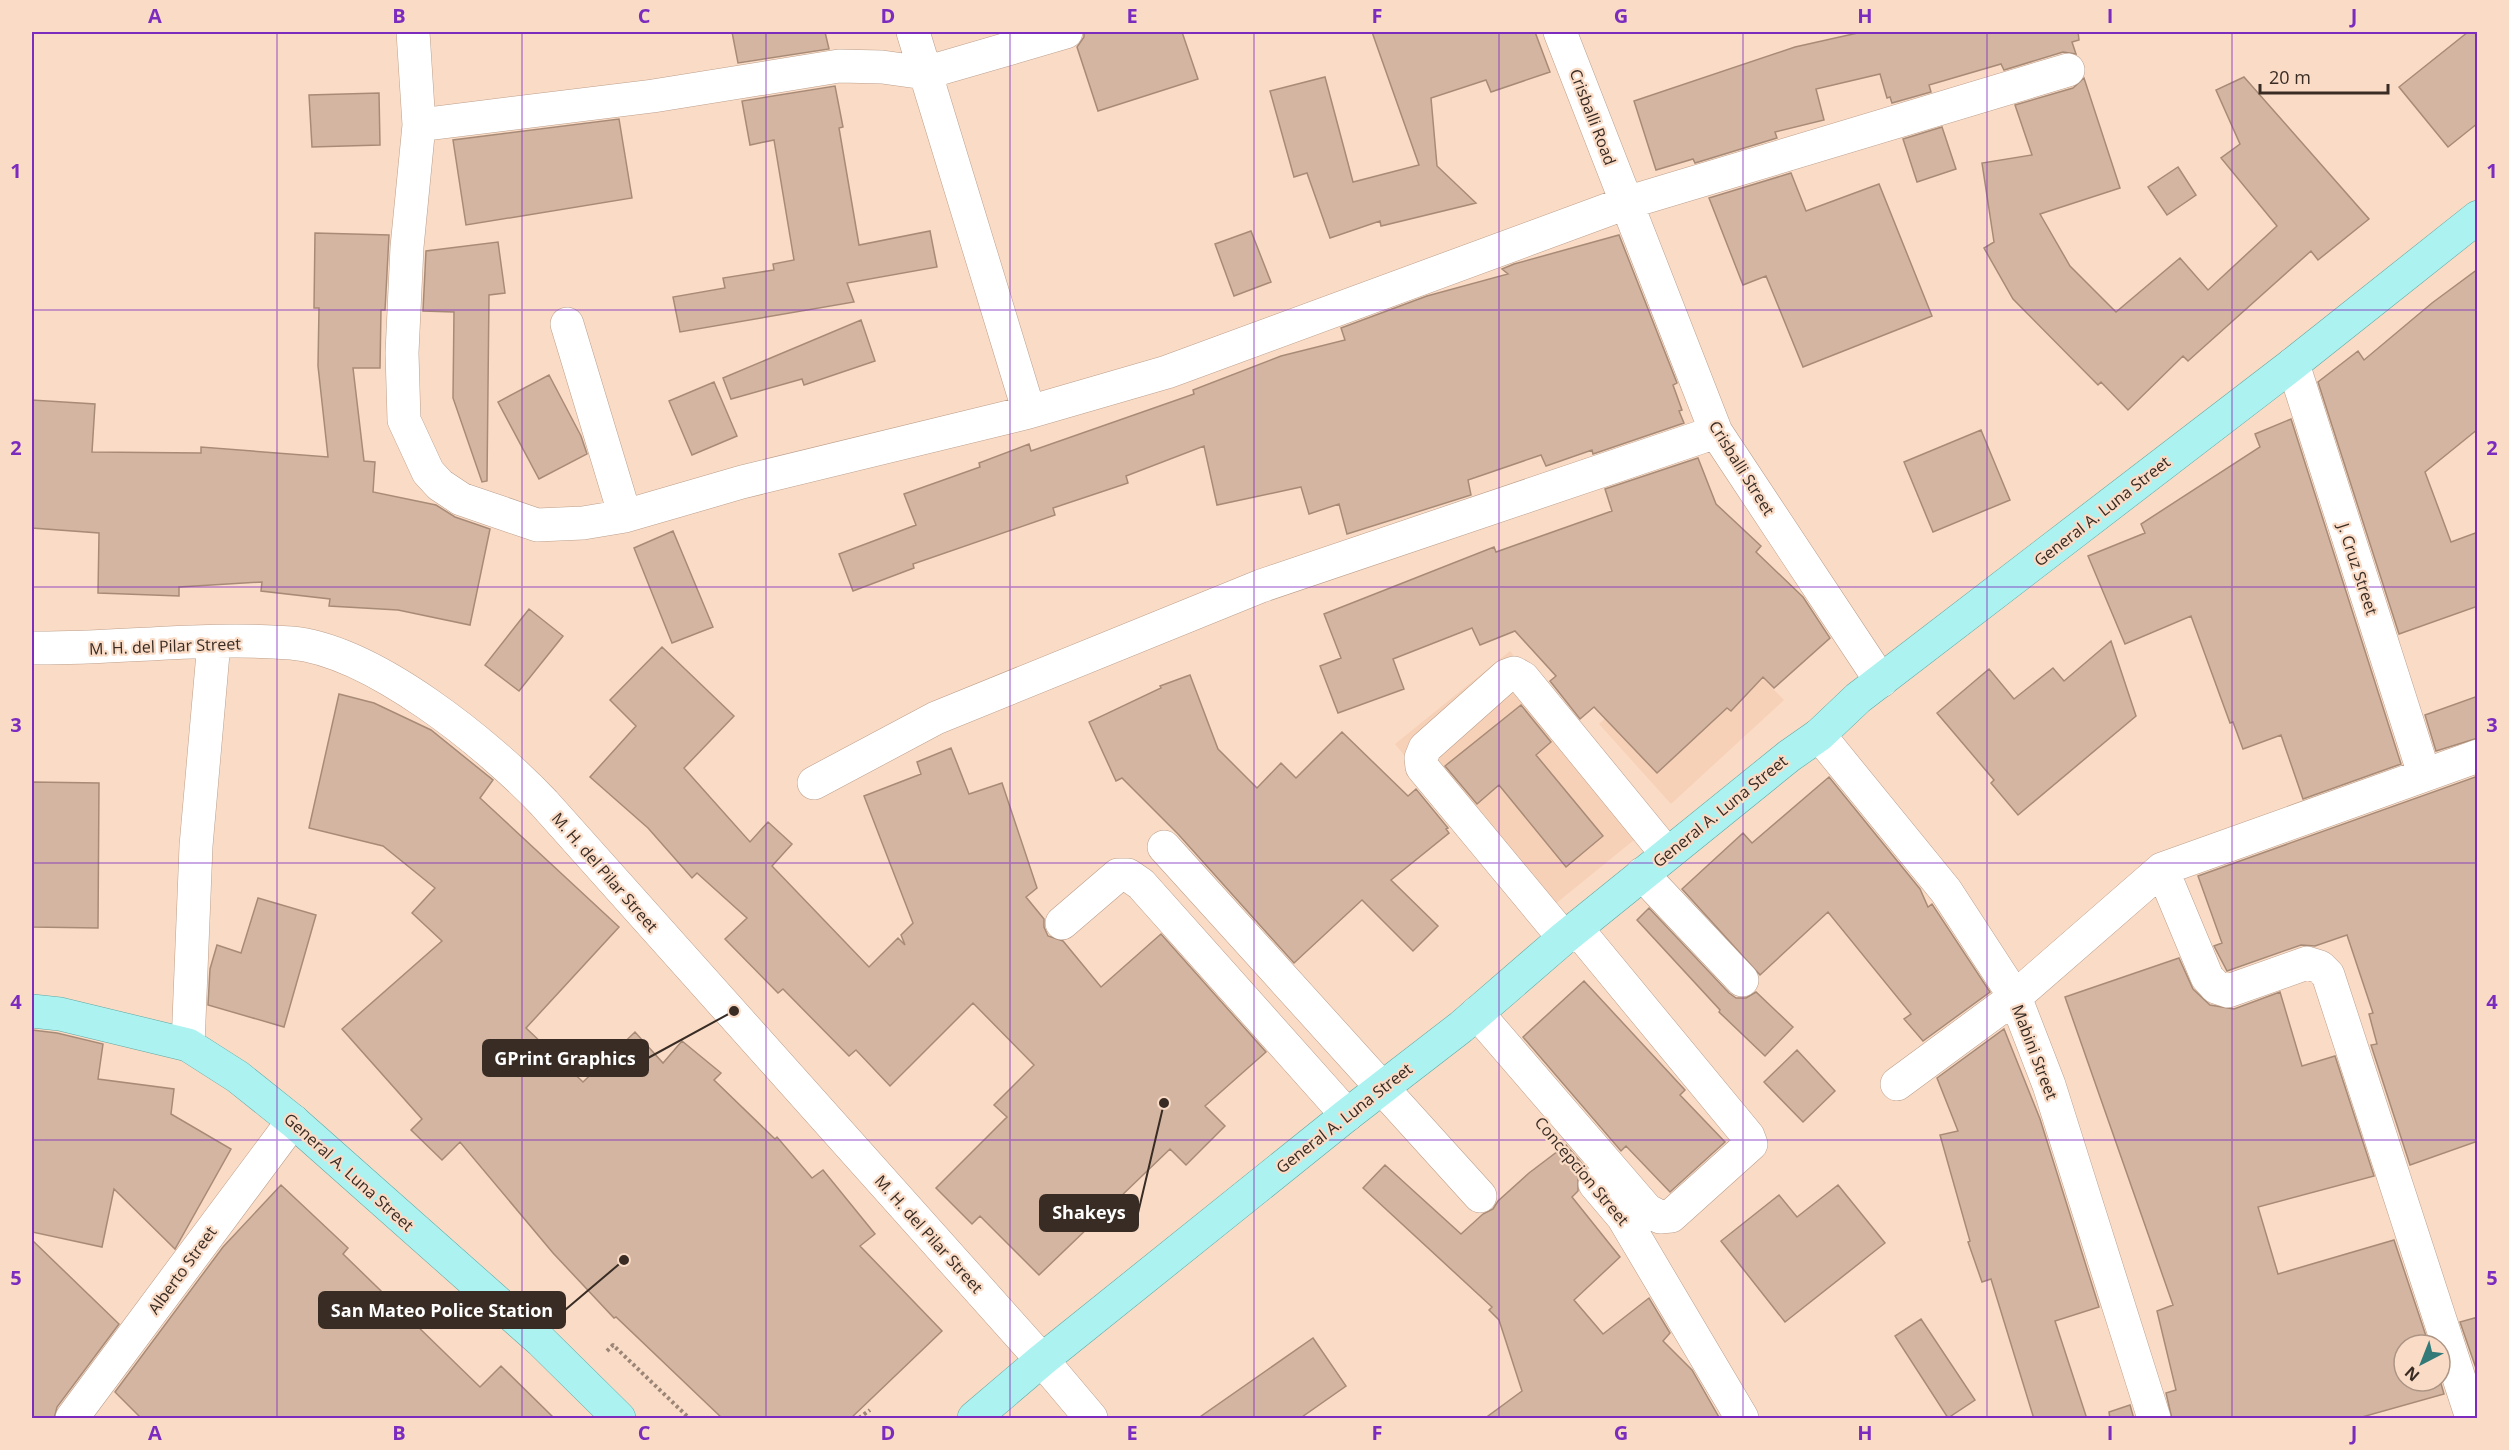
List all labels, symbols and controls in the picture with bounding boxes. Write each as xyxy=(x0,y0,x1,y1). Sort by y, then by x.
text: A xyxy=(148,2,162,29)
text: B xyxy=(392,2,406,29)
text: C xyxy=(638,2,651,29)
text: D xyxy=(881,2,895,29)
text: E xyxy=(1126,2,1138,29)
text: F xyxy=(1372,2,1382,29)
text: G xyxy=(1614,2,1628,29)
text: H xyxy=(1857,2,1873,29)
text: I xyxy=(2107,2,2113,29)
text: J xyxy=(2349,2,2357,29)
scale bar xyxy=(2260,57,2388,95)
text: 20 m xyxy=(2269,65,2311,89)
street label: Crisballi Road xyxy=(1565,66,1621,168)
text: 1 xyxy=(10,157,22,184)
text: 1 xyxy=(2486,157,2498,184)
street label: Crisballi Street xyxy=(1704,416,1780,520)
text: 2 xyxy=(10,434,22,461)
text: 2 xyxy=(2486,434,2498,461)
street label: General A. Luna Street xyxy=(2029,451,2175,571)
street label: J. Cruz Street xyxy=(2332,518,2383,618)
street label: M. H. del Pilar Street xyxy=(89,632,242,660)
text: 3 xyxy=(10,711,22,738)
text: 3 xyxy=(2486,711,2498,738)
street label: General A. Luna Street xyxy=(1648,750,1792,872)
street label: M. H. del Pilar Street xyxy=(547,807,663,937)
text: 4 xyxy=(10,988,22,1015)
text: 4 xyxy=(2486,988,2498,1015)
street label: Mabini Street xyxy=(2007,1001,2063,1103)
callout: GPrint Graphics xyxy=(483,1040,648,1076)
text: GPrint Graphics xyxy=(494,1046,636,1070)
street label: General A. Luna Street xyxy=(1271,1058,1417,1178)
street label: General A. Luna Street xyxy=(279,1108,419,1236)
street label: Concepcion Street xyxy=(1530,1112,1634,1230)
street label: M. H. del Pilar Street xyxy=(870,1170,988,1298)
callout: Shakeys xyxy=(1040,1195,1138,1231)
text: Shakeys xyxy=(1052,1200,1126,1224)
street label: Alberto Street xyxy=(143,1221,222,1318)
text: 5 xyxy=(10,1264,22,1291)
text: 5 xyxy=(2486,1264,2498,1291)
callout: San Mateo Police Station xyxy=(319,1292,565,1328)
text: San Mateo Police Station xyxy=(331,1298,553,1322)
north arrow xyxy=(2392,1333,2452,1393)
text: N xyxy=(2400,1362,2424,1387)
text: A xyxy=(148,1419,162,1446)
text: B xyxy=(392,1419,406,1446)
text: C xyxy=(638,1419,651,1446)
text: D xyxy=(881,1419,895,1446)
text: E xyxy=(1126,1419,1138,1446)
text: F xyxy=(1372,1419,1382,1446)
text: G xyxy=(1614,1419,1628,1446)
text: H xyxy=(1857,1419,1873,1446)
text: I xyxy=(2107,1419,2113,1446)
text: J xyxy=(2349,1419,2357,1446)

